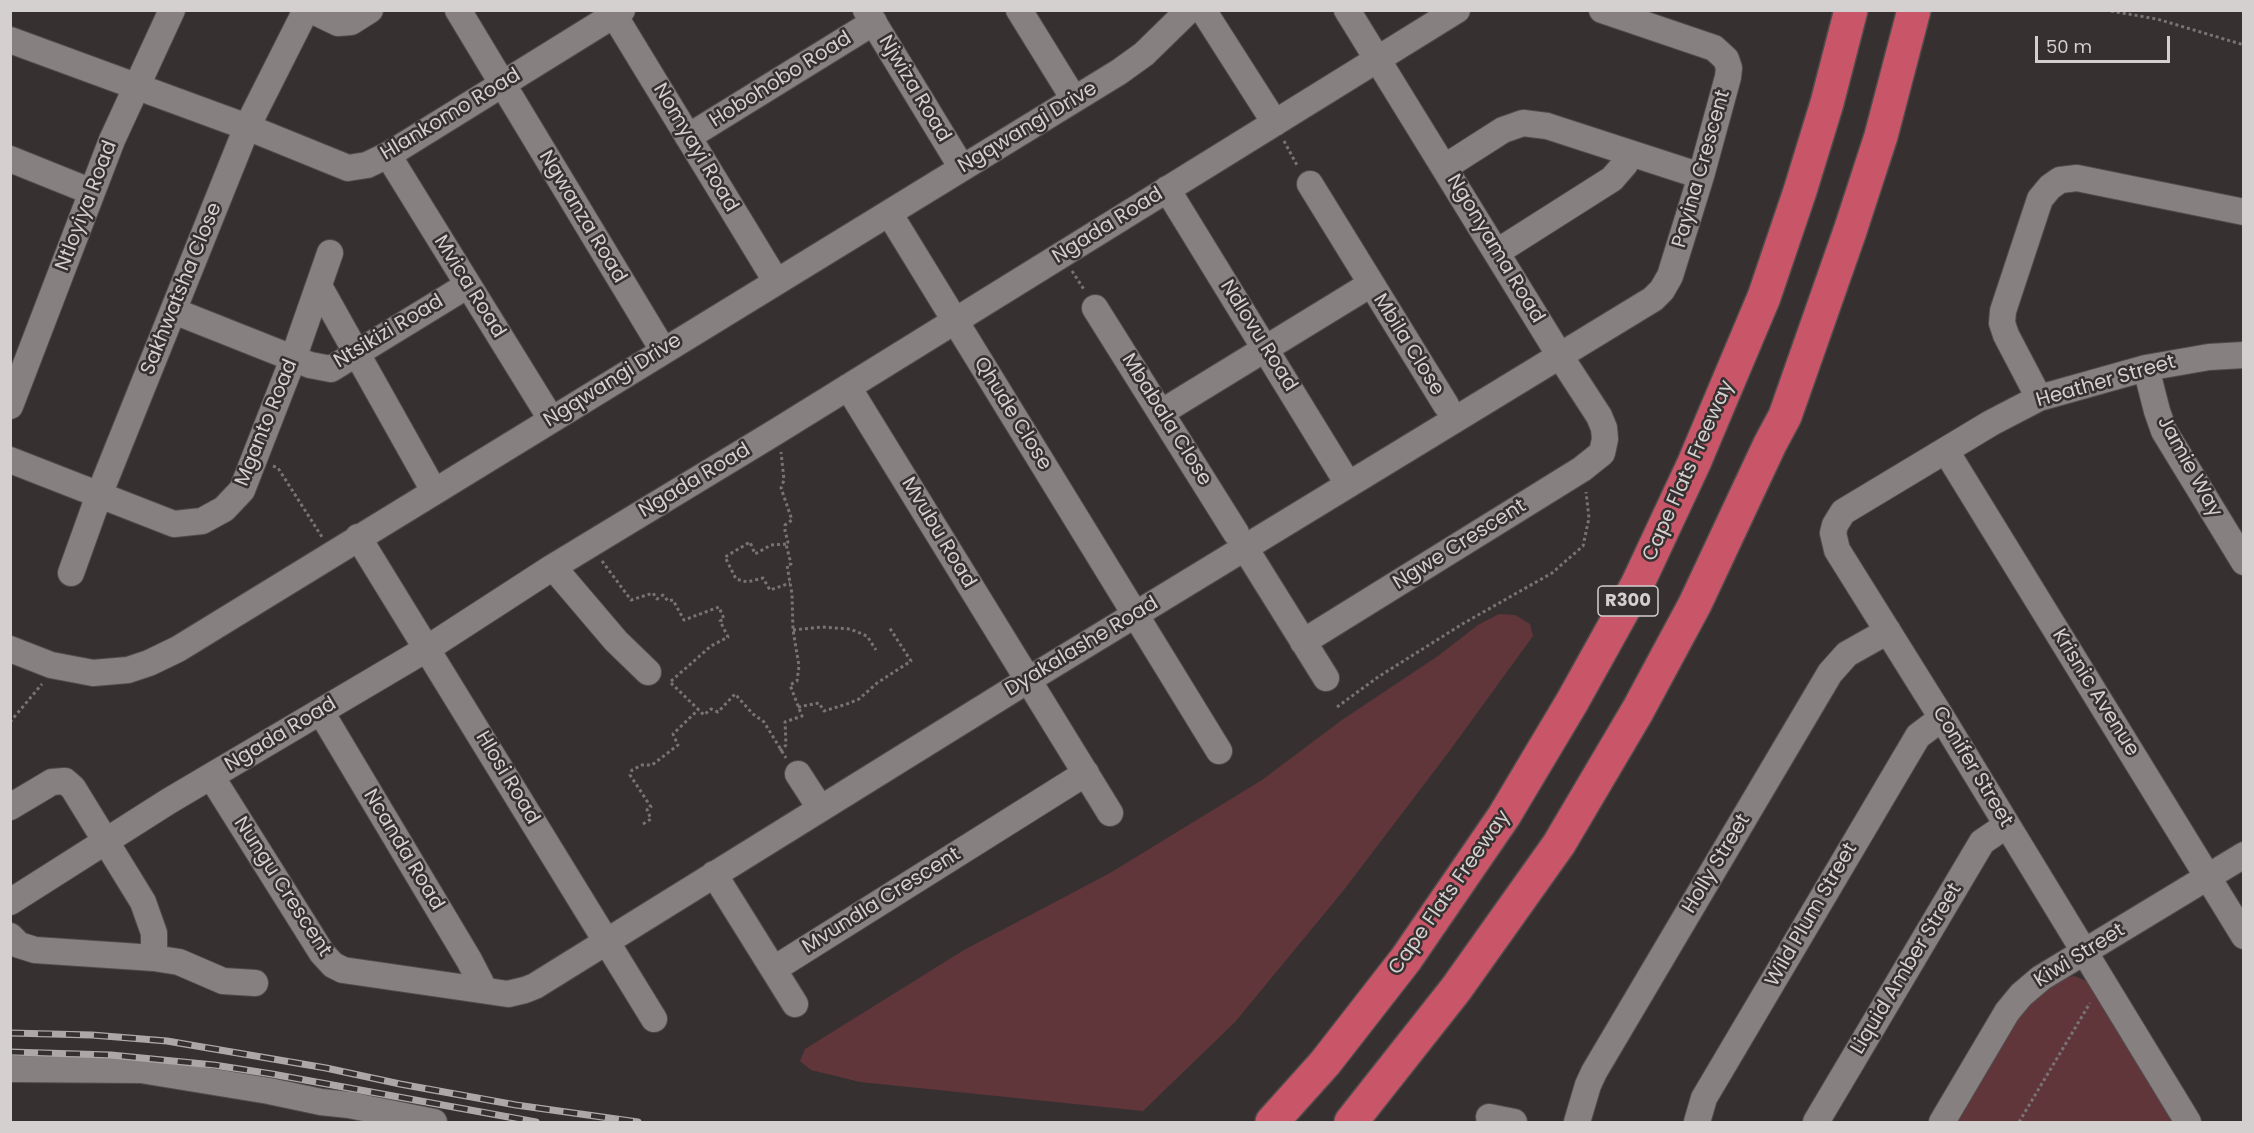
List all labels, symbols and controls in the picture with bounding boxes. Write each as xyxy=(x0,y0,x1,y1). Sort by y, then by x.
scale bar xyxy=(2038,24,2173,62)
street label: Hobohobo Road xyxy=(706,27,856,133)
street label: Njwiza Road xyxy=(873,31,955,147)
text: 50 m xyxy=(2046,34,2092,59)
street label: Hlankomo Road xyxy=(377,64,525,166)
street label: Ngqwangi Drive xyxy=(954,77,1102,179)
street label: Nomyayi Road xyxy=(647,79,743,217)
street label: Payina Crescent xyxy=(1668,87,1736,251)
street label: Ntloyiya Road xyxy=(51,138,123,274)
street label: Ngwanza Road xyxy=(533,146,631,288)
street label: Ngonyama Road xyxy=(1441,170,1549,328)
street label: Ngada Road xyxy=(1048,183,1168,269)
street label: Sakhwatsha Close xyxy=(136,199,228,379)
street label: Mvica Road xyxy=(428,231,510,343)
street label: Ndlovu Road xyxy=(1214,276,1302,396)
street label: Ntsikizi Road xyxy=(330,290,448,374)
street label: Mbila Close xyxy=(1367,290,1449,400)
street label: Ngqwangi Drive xyxy=(540,329,686,433)
street label: Mbabala Close xyxy=(1116,350,1216,490)
street label: Heather Street xyxy=(2034,351,2178,413)
street label: Qhude Close xyxy=(968,353,1056,475)
street label: Mganto Road xyxy=(231,356,303,490)
street label: Cape Flats Freeway xyxy=(1638,377,1740,565)
street label: Jamie Way xyxy=(2151,412,2227,522)
street label: Ngada Road xyxy=(635,438,755,524)
street label: Mvubu Road xyxy=(896,473,980,593)
street label: Ngwe Crescent xyxy=(1389,495,1531,595)
road number: R300 xyxy=(1598,586,1658,616)
street label: Dyakalashe Road xyxy=(1001,592,1163,702)
street label: Krisnic Avenue xyxy=(2046,625,2144,761)
street label: Ngada Road xyxy=(221,692,341,778)
street label: Conifer Street xyxy=(1927,702,2017,832)
street label: Hlosi Road xyxy=(470,727,544,829)
street label: Ncanda Road xyxy=(357,785,449,915)
street label: Cape Flats Freeway xyxy=(1384,806,1516,980)
street label: Holly Street xyxy=(1678,810,1756,918)
street label: Nungu Crescent xyxy=(228,813,336,961)
street label: Wild Plum Street xyxy=(1761,839,1863,991)
street label: Mvundla Crescent xyxy=(799,843,965,959)
street label: Liquid Amber Street xyxy=(1846,879,1968,1059)
street label: Kiwi Street xyxy=(2030,919,2130,993)

